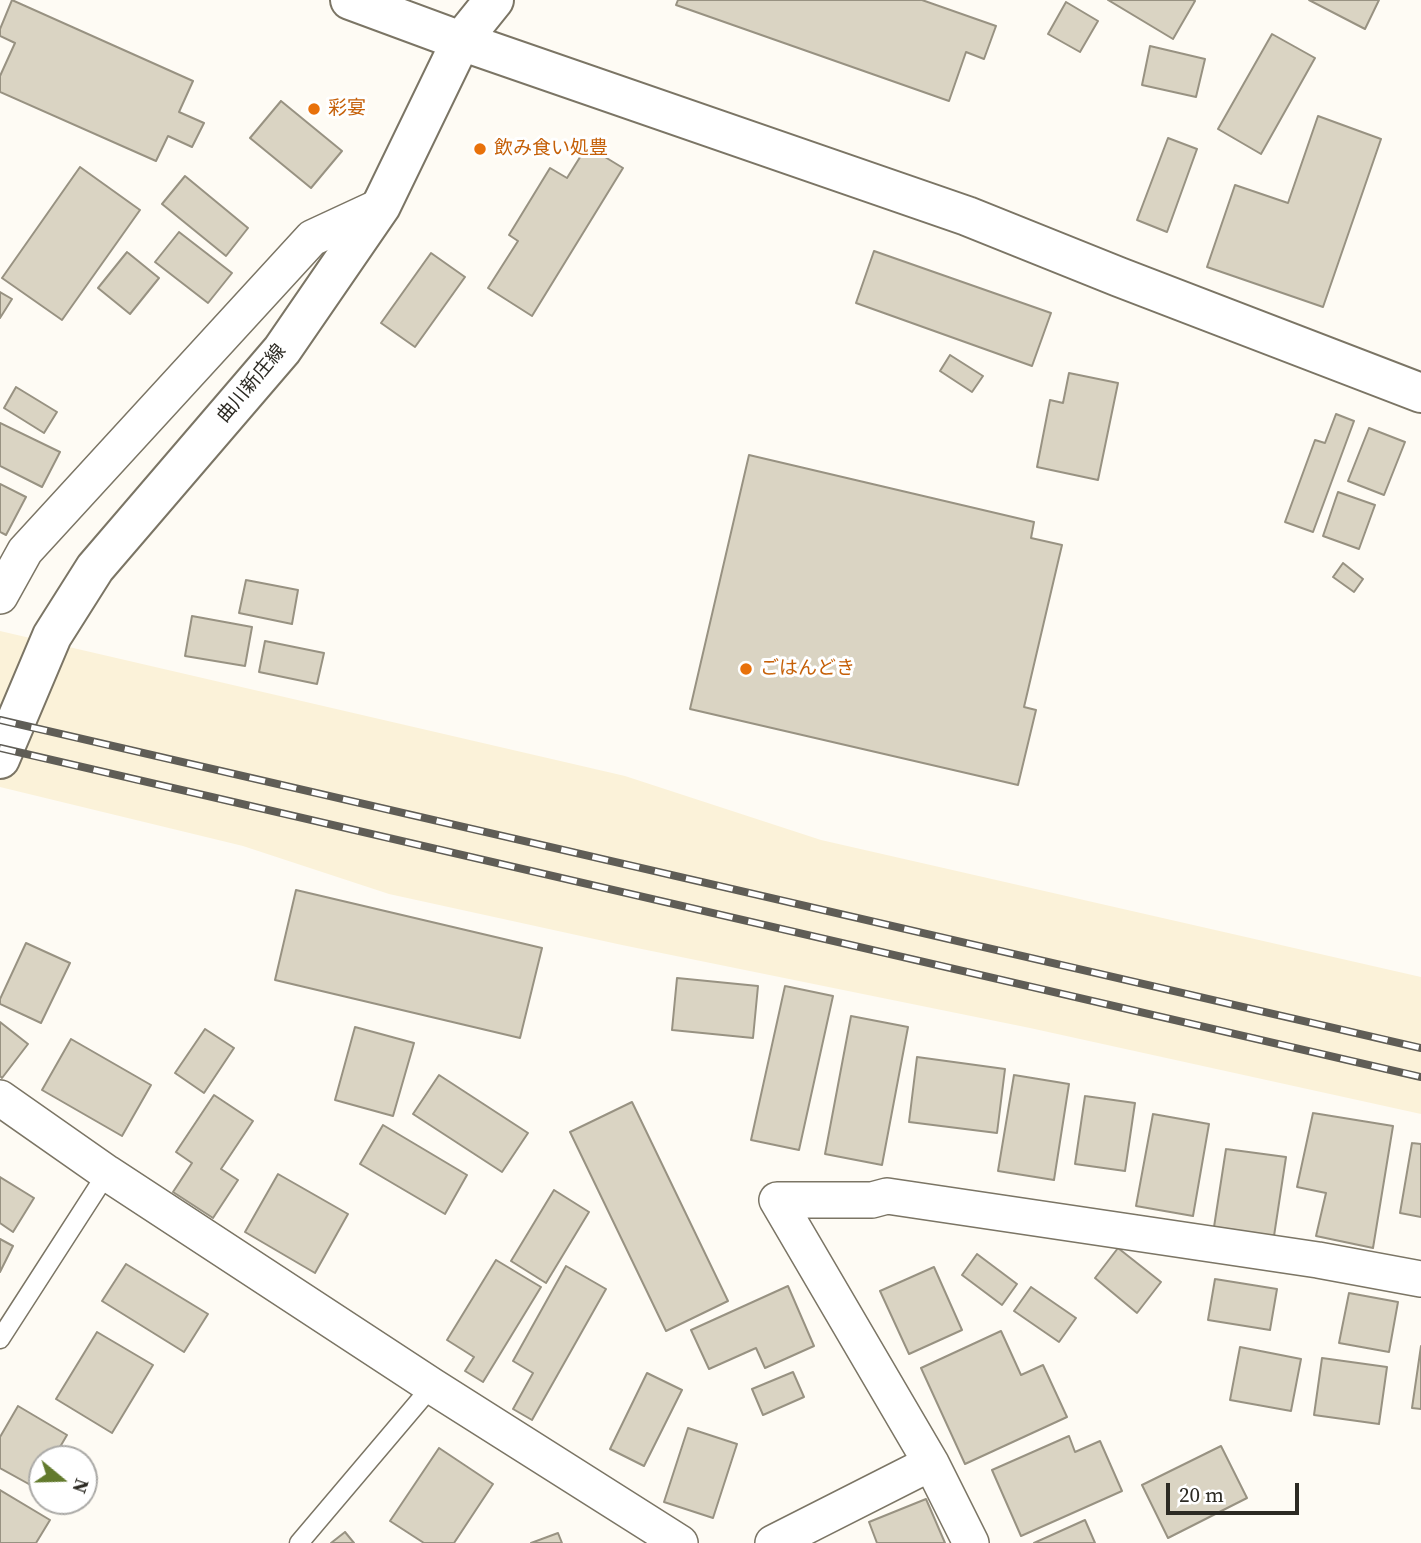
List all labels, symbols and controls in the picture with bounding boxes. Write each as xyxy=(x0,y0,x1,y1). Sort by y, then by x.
place label: 彩宴 xyxy=(328,98,366,120)
marker: 彩宴 xyxy=(306,101,322,117)
place label: 飲み食い処豊 xyxy=(494,138,608,160)
marker: 飲み食い処豊 xyxy=(472,141,488,157)
street label: 曲川新庄線 xyxy=(213,340,291,428)
place label: ごはんどき xyxy=(760,658,855,680)
marker: ごはんどき xyxy=(738,661,754,677)
north arrow xyxy=(28,1445,98,1515)
scale bar xyxy=(1169,1470,1302,1514)
text: N xyxy=(66,1475,96,1497)
text: 20 m xyxy=(1179,1480,1224,1509)

